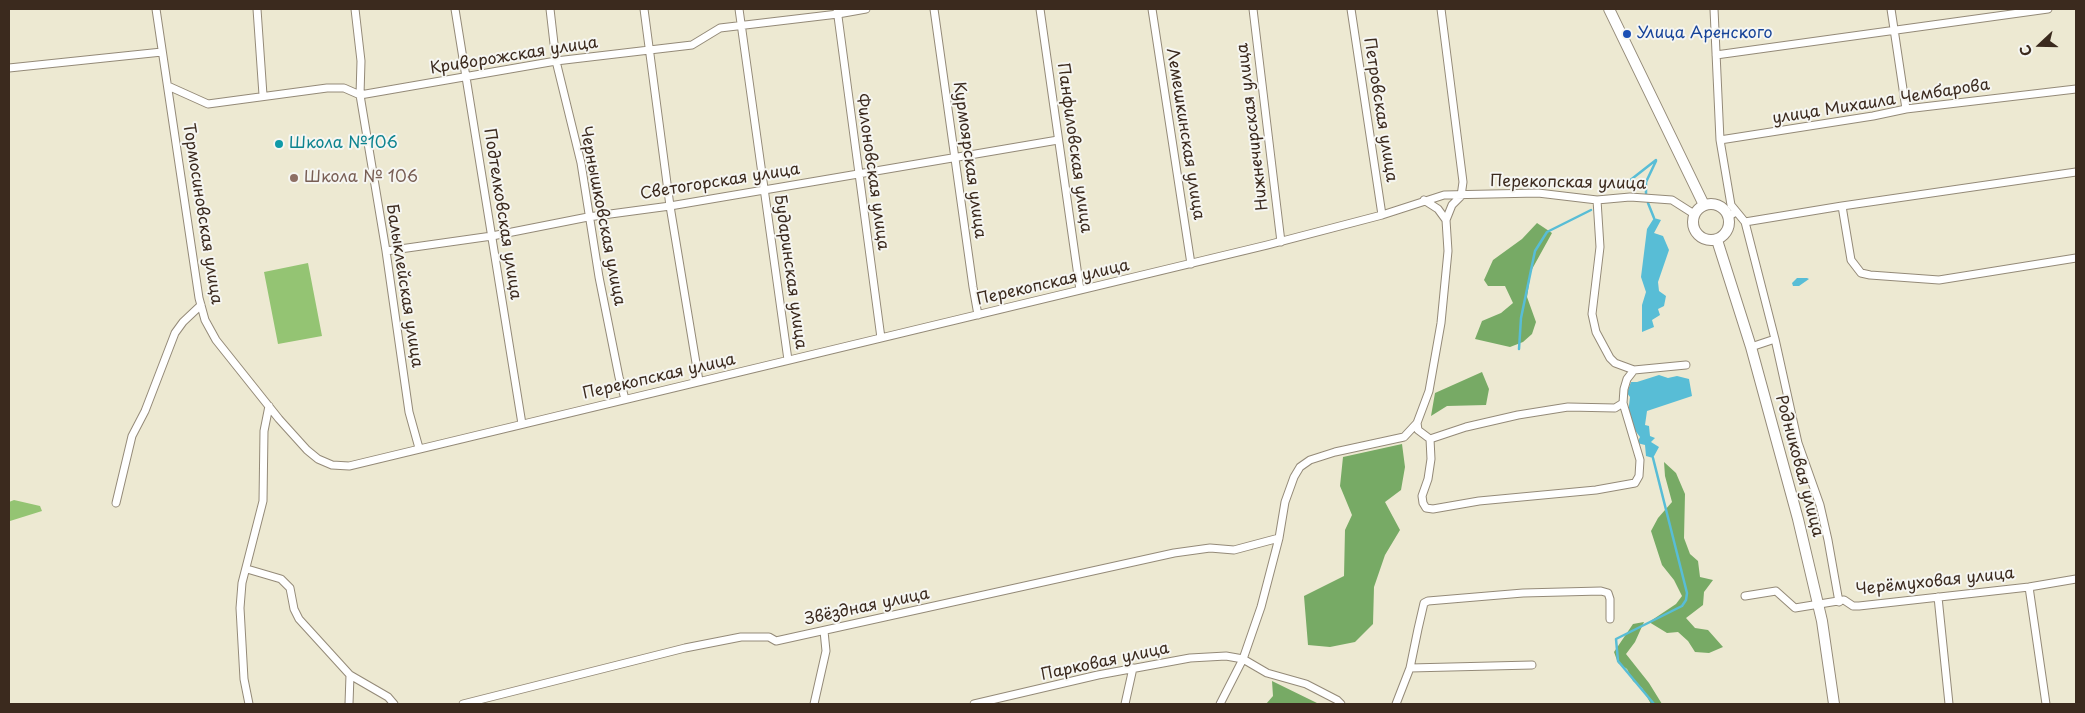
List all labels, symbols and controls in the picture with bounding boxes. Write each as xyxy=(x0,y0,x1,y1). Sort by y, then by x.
north arrow xyxy=(2015,20,2065,70)
place label: Улица Аренского xyxy=(1637,24,1773,44)
marker: Улица Аренского xyxy=(1621,28,1633,40)
street label: Криворожская улица xyxy=(429,33,599,79)
street label: Петровская улица xyxy=(1359,36,1401,184)
street label: Нижнечирская улица xyxy=(1233,42,1273,212)
text: С xyxy=(2014,42,2037,59)
street label: Лемешкинская улица xyxy=(1162,47,1208,221)
street label: Панфиловская улица xyxy=(1053,62,1095,234)
street label: улица Михаила Чембарова xyxy=(1771,75,1991,129)
street label: Курмоярская улица xyxy=(948,80,990,240)
street label: Филоновская улица xyxy=(852,93,892,251)
street label: Тормосиновская улица xyxy=(178,122,226,306)
street label: Чернышковская улица xyxy=(575,125,629,307)
street label: Подтелковская улица xyxy=(479,127,525,301)
place label: Школа №106 xyxy=(289,134,398,154)
marker: Школа №106 xyxy=(273,138,285,150)
street label: Светогорская улица xyxy=(639,160,801,204)
place label: Школа № 106 xyxy=(304,168,418,188)
marker: Школа № 106 xyxy=(288,172,300,184)
street label: Перекопская улица xyxy=(1490,172,1646,194)
street label: Бударинская улица xyxy=(770,194,810,350)
street label: Балыклейская улица xyxy=(382,203,426,369)
street label: Перекопская улица xyxy=(975,256,1131,310)
street label: Перекопская улица xyxy=(581,350,737,404)
street label: Родниковая улица xyxy=(1771,393,1827,539)
street label: Черёмуховая улица xyxy=(1855,564,2015,600)
street label: Звёздная улица xyxy=(803,584,931,630)
street label: Парковая улица xyxy=(1039,639,1171,685)

